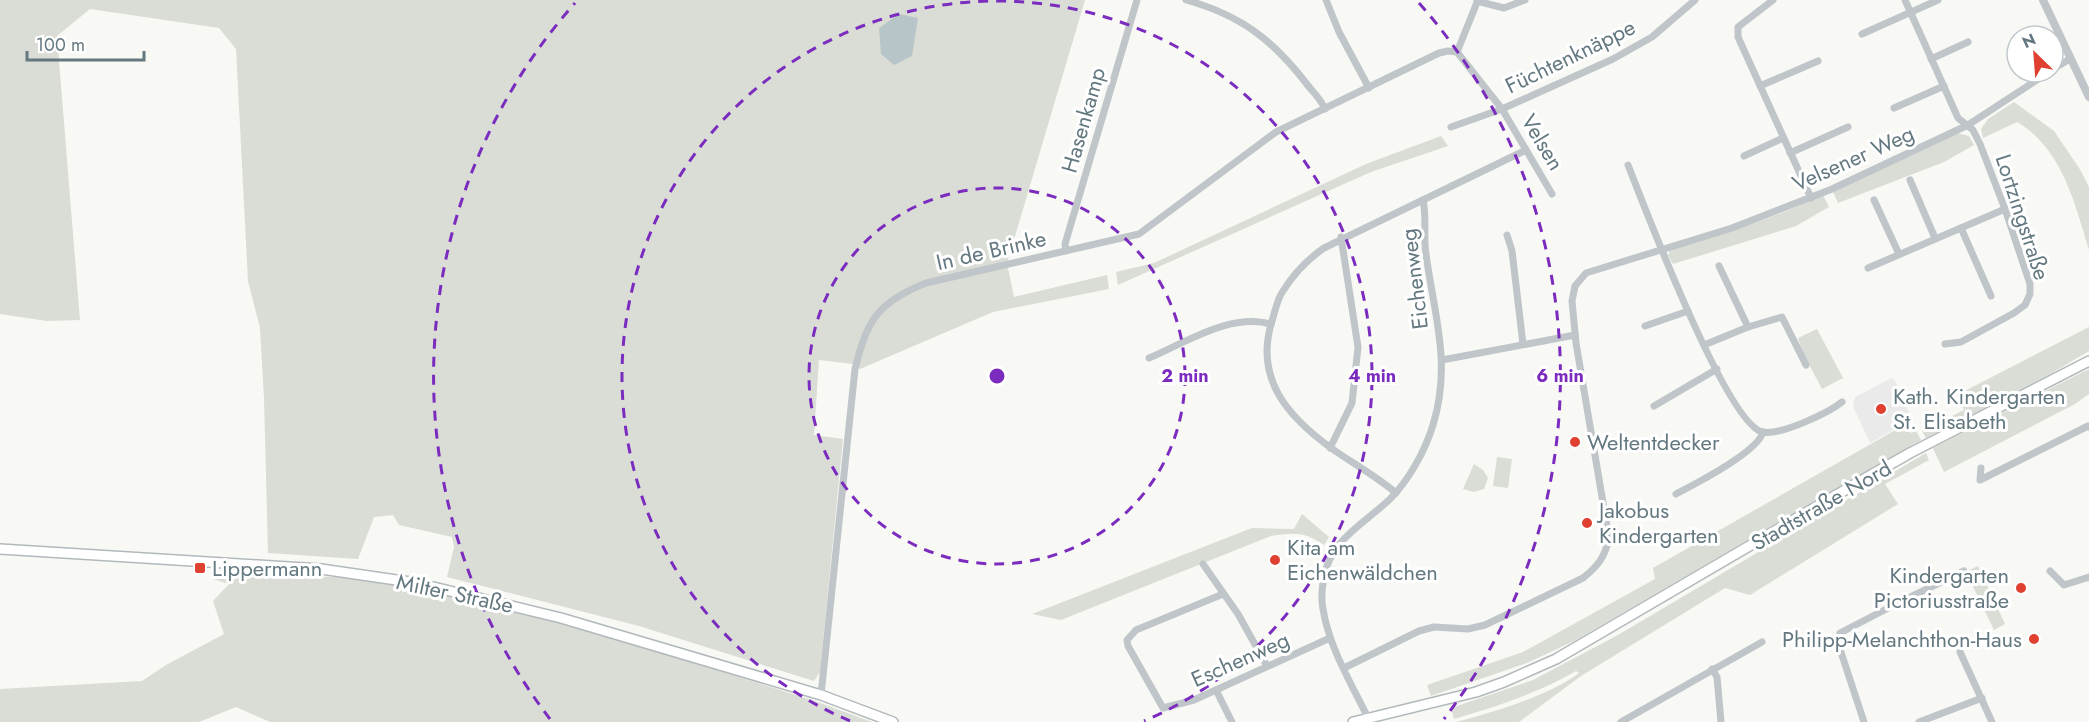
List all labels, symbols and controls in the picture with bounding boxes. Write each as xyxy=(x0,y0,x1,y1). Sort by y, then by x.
street label: Füchtenknäppe xyxy=(1500,11,1640,101)
scale bar xyxy=(27,24,144,62)
north arrow xyxy=(2005,24,2065,84)
text: N xyxy=(2018,28,2039,54)
text: 100 m xyxy=(36,32,85,58)
street label: Hasenkamp xyxy=(1053,64,1113,176)
street label: Velsen xyxy=(1514,108,1572,176)
street label: Velsener Weg xyxy=(1787,117,1919,199)
street label: Lortzingstraße xyxy=(1988,150,2058,284)
street label: In de Brinke xyxy=(933,222,1049,278)
street label: Eichenweg xyxy=(1392,227,1436,331)
text: 2 min xyxy=(1161,363,1209,389)
text: 4 min xyxy=(1348,363,1396,389)
text: 6 min xyxy=(1536,363,1584,389)
centre of rings xyxy=(987,366,1007,386)
place label: Kath. Kindergarten St. Elisabeth xyxy=(1893,380,2066,437)
marker: Kath. Kindergarten St. Elisabeth xyxy=(1874,402,1888,416)
place label: Weltentdecker xyxy=(1587,426,1720,458)
marker: Weltentdecker xyxy=(1568,435,1582,449)
street label: Stadtstraße Nord xyxy=(1745,452,1897,558)
place label: Jakobus Kindergarten xyxy=(1596,494,1719,551)
marker: Jakobus Kindergarten xyxy=(1580,516,1594,530)
place label: Kita am Eichenwäldchen xyxy=(1287,531,1438,588)
place label: Lippermann xyxy=(212,552,322,584)
marker: Kita am Eichenwäldchen xyxy=(1268,553,1282,567)
place label: Kindergarten Pictoriusstraße xyxy=(1874,559,2009,616)
marker: Lippermann xyxy=(193,561,207,575)
street label: Milter Straße xyxy=(394,565,516,621)
marker: Kindergarten Pictoriusstraße xyxy=(2014,581,2028,595)
street label: Eschenweg xyxy=(1186,623,1294,695)
place label: Philipp-Melanchthon-Haus xyxy=(1782,623,2022,655)
marker: Philipp-Melanchthon-Haus xyxy=(2027,632,2041,646)

